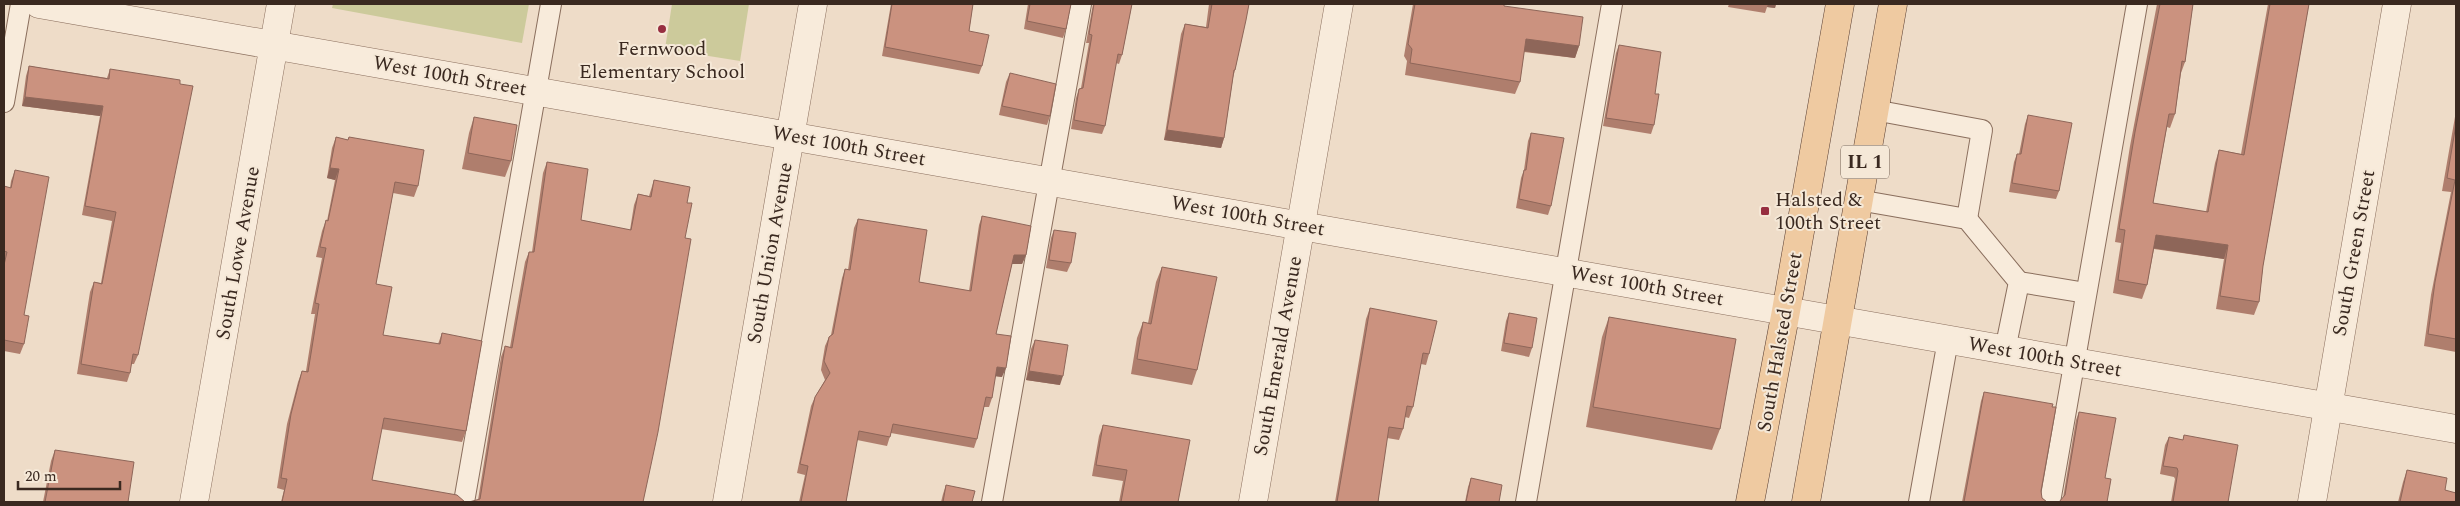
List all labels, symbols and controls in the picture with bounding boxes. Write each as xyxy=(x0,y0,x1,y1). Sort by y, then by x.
marker: Fernwood Elementary School xyxy=(656,23,668,35)
place label: Fernwood Elementary School xyxy=(579,34,745,87)
street label: West 100th Street xyxy=(371,48,529,104)
street label: West 100th Street xyxy=(770,118,928,174)
road number: IL 1 xyxy=(1841,146,1889,178)
street label: South Union Avenue xyxy=(739,160,801,346)
street label: South Lowe Avenue xyxy=(208,164,268,342)
street label: South Green Street xyxy=(2325,167,2383,339)
place label: Halsted & 100th Street xyxy=(1775,185,1881,238)
street label: West 100th Street xyxy=(1169,188,1327,244)
marker: Halsted & 100th Street xyxy=(1759,205,1771,217)
street label: South Halsted Street xyxy=(1749,250,1811,434)
street label: South Emerald Avenue xyxy=(1246,254,1310,458)
street label: West 100th Street xyxy=(1568,258,1726,314)
street label: West 100th Street xyxy=(1966,329,2124,385)
scale bar xyxy=(18,458,120,490)
text: 20 m xyxy=(25,465,57,488)

